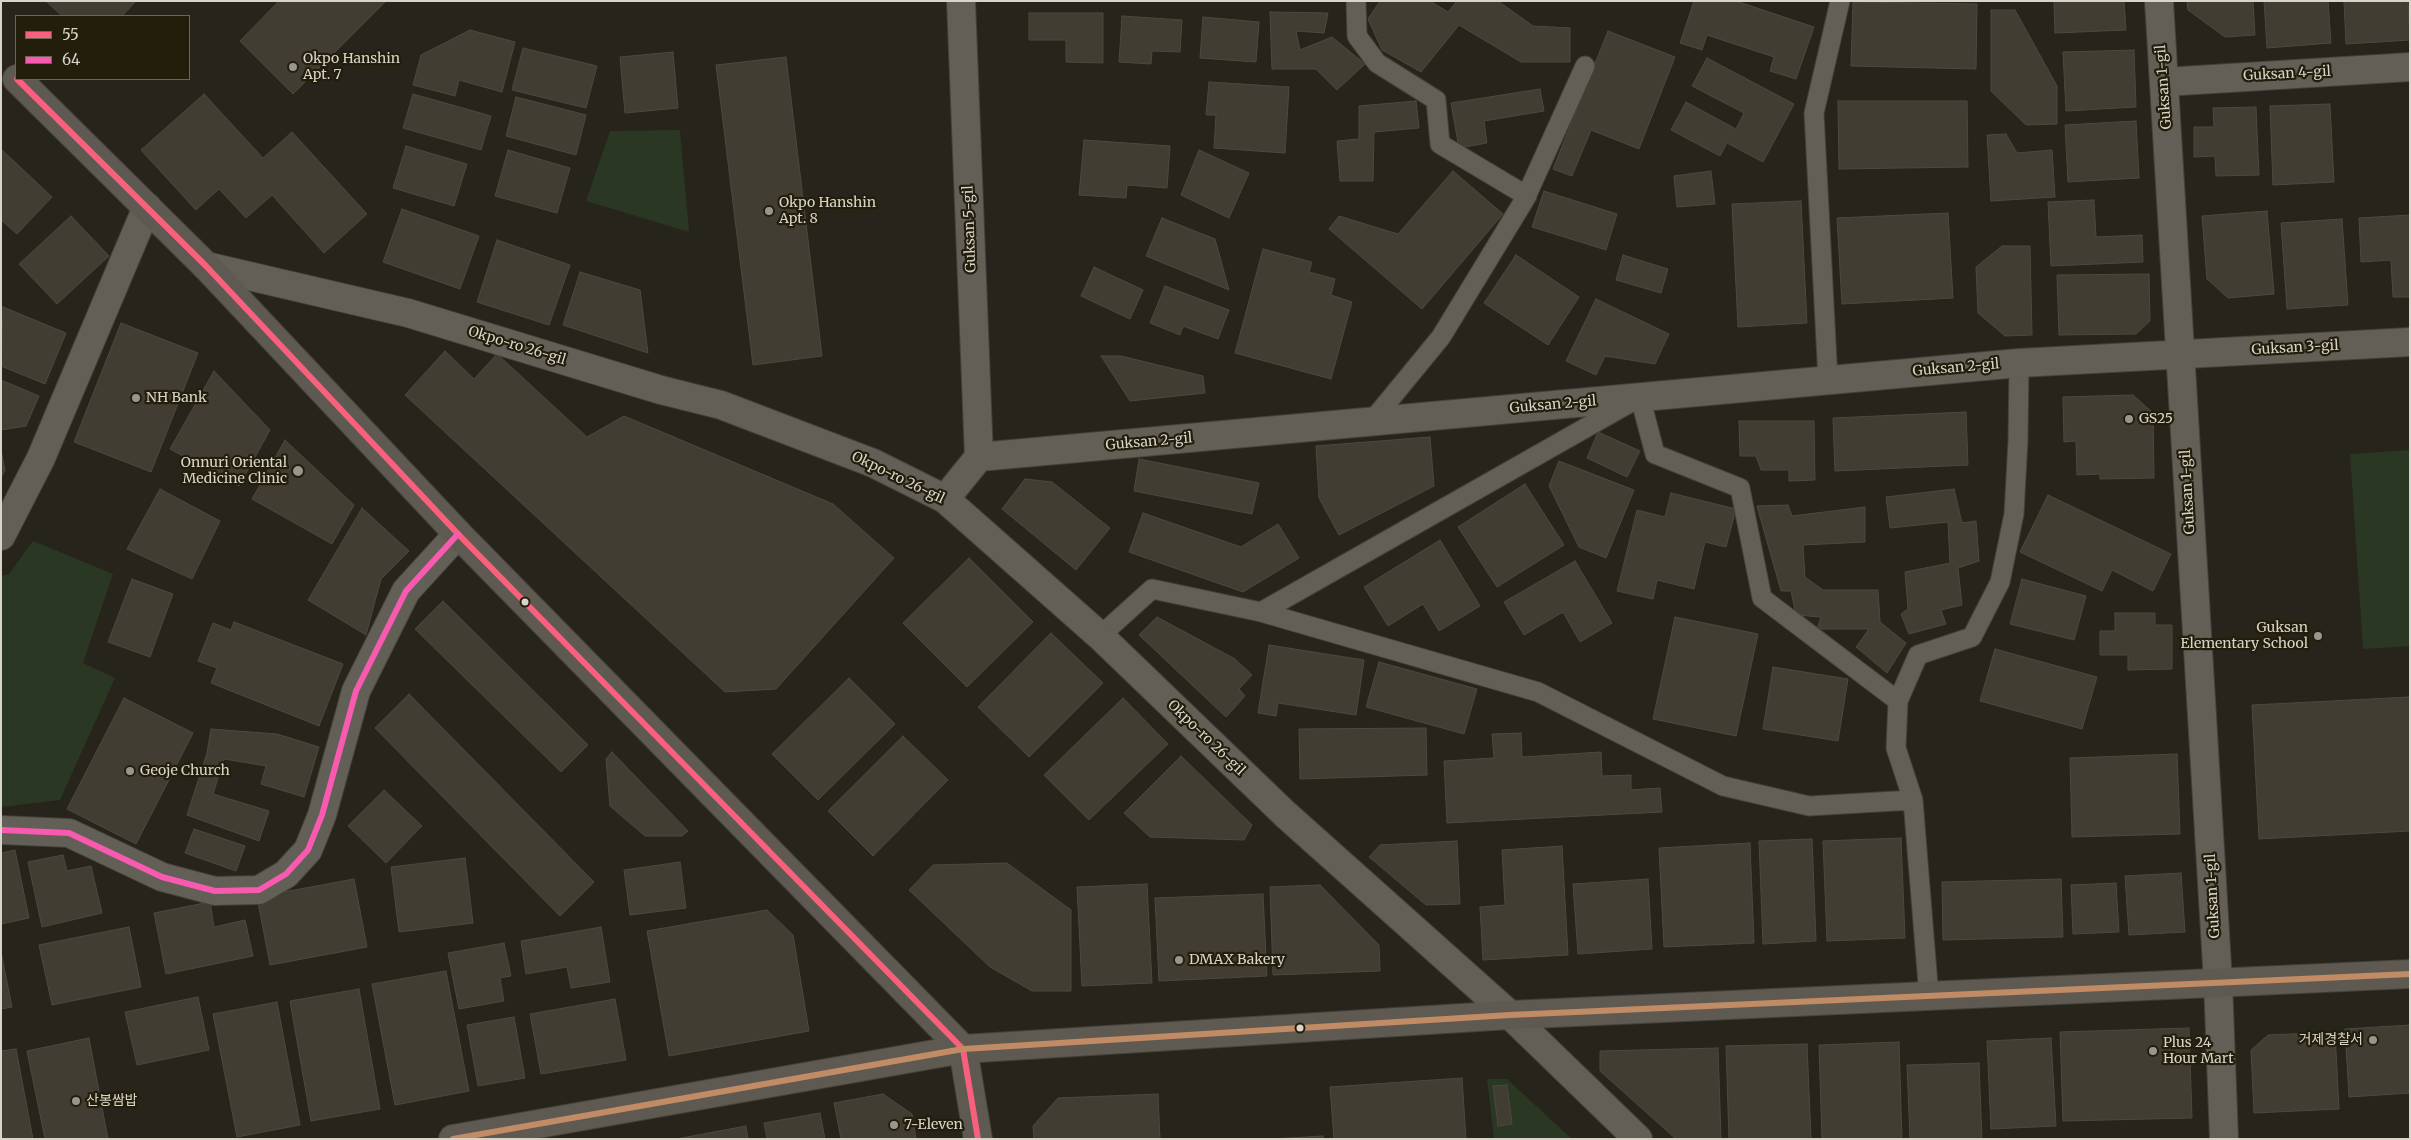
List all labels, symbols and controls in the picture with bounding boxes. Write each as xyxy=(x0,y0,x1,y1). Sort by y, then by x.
legend xyxy=(15,15,190,80)
text: 55 xyxy=(62,25,79,44)
street label: Guksan 1-gil xyxy=(2153,44,2175,130)
text: 64 xyxy=(62,50,80,69)
place label: Okpo Hanshin Apt. 7 xyxy=(303,51,400,84)
marker: Okpo Hanshin Apt. 7 xyxy=(287,61,299,73)
street label: Guksan 4-gil xyxy=(2243,63,2331,85)
street label: Guksan 5-gil xyxy=(960,185,980,273)
place label: Okpo Hanshin Apt. 8 xyxy=(779,195,876,228)
marker: Okpo Hanshin Apt. 8 xyxy=(763,205,775,217)
street label: Okpo-ro 26-gil xyxy=(466,323,568,369)
street label: Guksan 3-gil xyxy=(2251,337,2339,359)
street label: Guksan 2-gil xyxy=(1912,356,2000,380)
place label: NH Bank xyxy=(146,390,207,406)
marker: NH Bank xyxy=(130,392,142,404)
street label: Guksan 2-gil xyxy=(1509,393,1597,417)
place label: GS25 xyxy=(2139,411,2173,427)
marker: GS25 xyxy=(2123,413,2135,425)
street label: Guksan 2-gil xyxy=(1105,430,1193,454)
street label: Okpo-ro 26-gil xyxy=(849,448,947,508)
street label: Guksan 1-gil xyxy=(2177,449,2199,535)
place label: Onnuri Oriental Medicine Clinic xyxy=(181,455,287,488)
marker: Onnuri Oriental Medicine Clinic xyxy=(291,464,305,478)
unlabelled marker xyxy=(520,597,530,607)
place label: Guksan Elementary School xyxy=(2180,620,2308,652)
marker: Guksan Elementary School xyxy=(2312,630,2324,642)
street label: Okpo-ro 26-gil xyxy=(1164,697,1248,779)
place label: Geoje Church xyxy=(140,763,230,779)
marker: Geoje Church xyxy=(124,765,136,777)
street label: Guksan 1-gil xyxy=(2202,853,2224,939)
place label: DMAX Bakery xyxy=(1189,952,1285,968)
marker: DMAX Bakery xyxy=(1173,954,1185,966)
unlabelled marker xyxy=(1295,1023,1305,1033)
place label: 거제경찰서 xyxy=(2299,1032,2363,1048)
marker: 거제경찰서 xyxy=(2367,1034,2379,1046)
place label: Plus 24 Hour Mart xyxy=(2163,1035,2234,1068)
marker: Plus 24 Hour Mart xyxy=(2147,1045,2159,1057)
place label: 산봉쌈밥 xyxy=(86,1093,138,1109)
marker: 산봉쌈밥 xyxy=(70,1095,82,1107)
place label: 7-Eleven xyxy=(904,1117,963,1133)
marker: 7-Eleven xyxy=(888,1119,900,1131)

